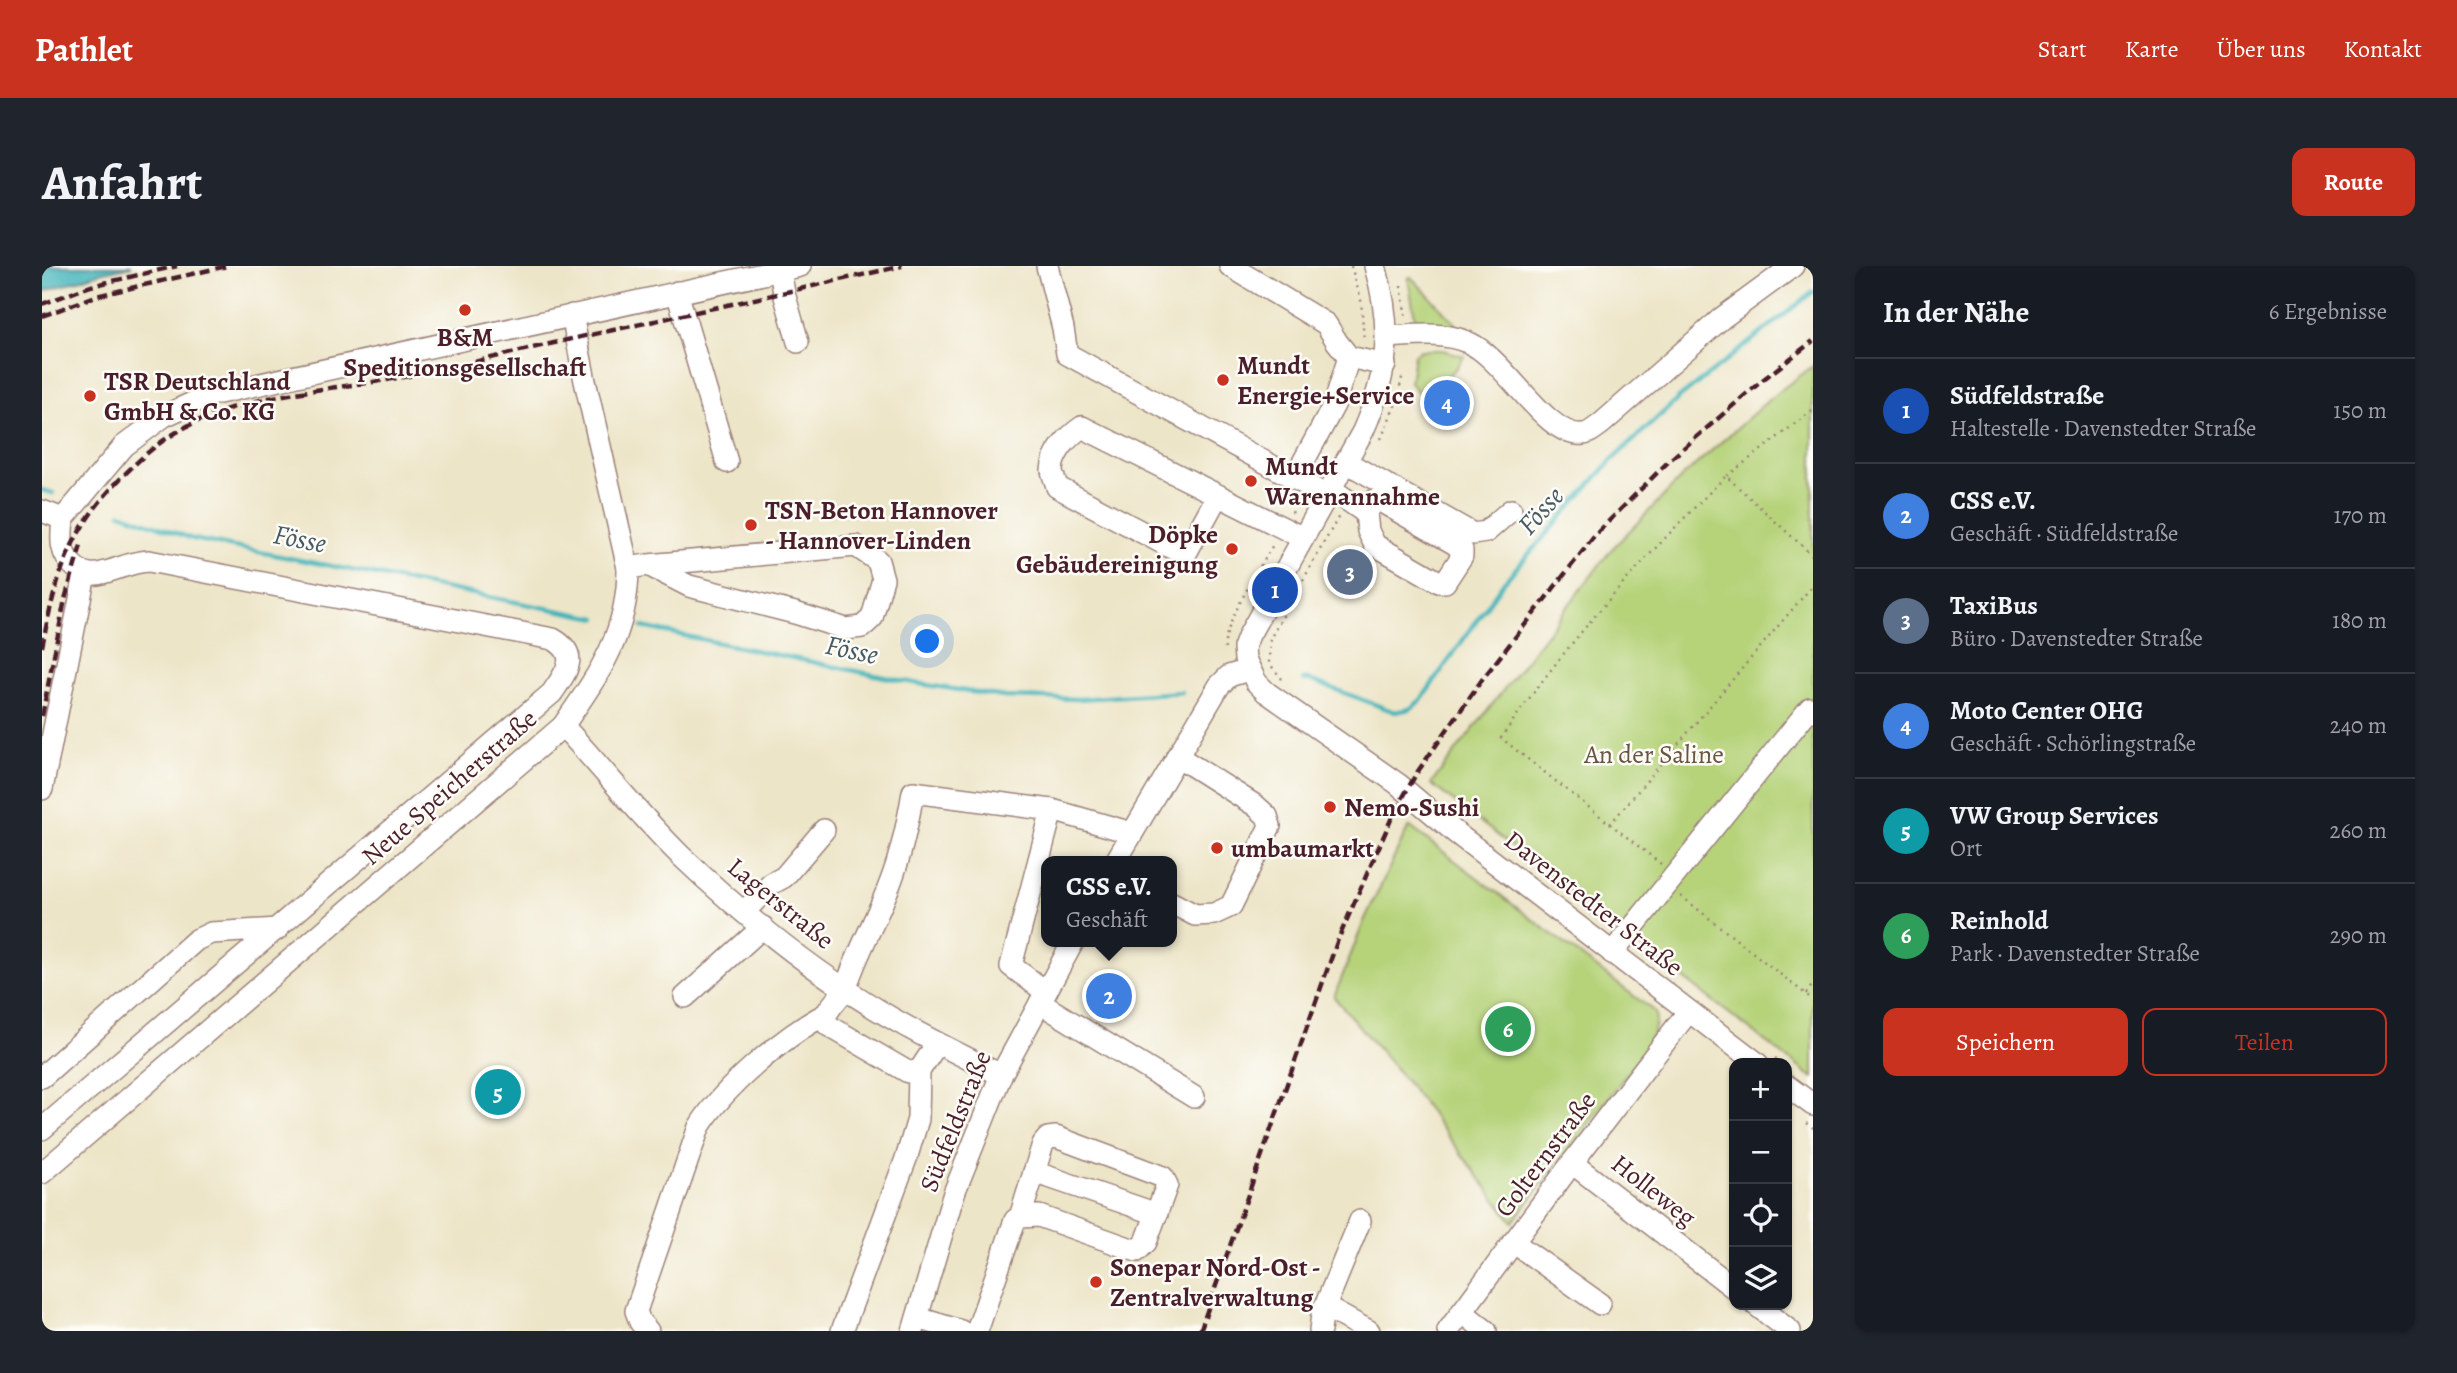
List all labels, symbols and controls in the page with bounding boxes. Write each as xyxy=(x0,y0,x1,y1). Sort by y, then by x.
text: Pathlet xyxy=(35,27,133,72)
text: Start xyxy=(2038,33,2087,65)
text: Karte xyxy=(2125,33,2179,65)
text: Über uns xyxy=(2217,33,2306,65)
text: Kontakt xyxy=(2344,33,2422,65)
button: Route xyxy=(2292,148,2415,216)
text: Anfahrt xyxy=(42,149,202,216)
text: In der Nähe xyxy=(1883,292,2029,332)
text: 6 Ergebnisse xyxy=(2269,296,2387,327)
marker: B&M Speditionsgesellschaft xyxy=(457,302,473,318)
place label: B&M Speditionsgesellschaft xyxy=(343,320,587,385)
place label: Mundt Energie+Service xyxy=(1237,348,1414,413)
place label: TSR Deutschland GmbH & Co. KG xyxy=(104,364,292,429)
marker: Mundt Energie+Service xyxy=(1215,372,1231,388)
pin: 4 xyxy=(1424,377,1470,429)
text: Südfeldstraße xyxy=(1950,378,2104,413)
marker: TSR Deutschland GmbH & Co. KG xyxy=(82,388,98,404)
text: 1 xyxy=(1902,395,1910,426)
text: 150 m xyxy=(2333,395,2387,426)
text: Haltestelle · Davenstedter Straße xyxy=(1950,413,2256,444)
place label: Mundt Warenannahme xyxy=(1264,449,1440,514)
marker: Mundt Warenannahme xyxy=(1243,473,1259,489)
water label: Fösse xyxy=(1509,478,1573,543)
text: CSS e.V. xyxy=(1950,483,2036,518)
place label: TSN-Beton Hannover - Hannover-Linden xyxy=(765,493,998,558)
text: 2 xyxy=(1900,500,1912,531)
text: 170 m xyxy=(2334,500,2387,531)
water label: Fösse xyxy=(270,515,329,563)
marker: TSN-Beton Hannover - Hannover-Linden xyxy=(743,517,759,533)
place label: Döpke Gebäudereinigung xyxy=(1016,517,1219,582)
text: Geschäft · Südfeldstraße xyxy=(1950,518,2178,549)
marker: Döpke Gebäudereinigung xyxy=(1224,541,1240,557)
pin: 3 xyxy=(1327,546,1373,598)
pin: 1 xyxy=(1252,564,1298,616)
text: TaxiBus xyxy=(1950,588,2038,623)
text: 3 xyxy=(1901,605,1911,636)
text: 180 m xyxy=(2332,605,2387,636)
text: Büro · Davenstedter Straße xyxy=(1950,623,2203,654)
your location xyxy=(910,624,944,658)
water label: Fösse xyxy=(822,626,882,674)
text: Moto Center OHG xyxy=(1950,693,2144,728)
street label: Neue Speicherstraße xyxy=(354,701,544,873)
text: 4 xyxy=(1901,710,1911,741)
text: 240 m xyxy=(2330,710,2387,741)
text: Geschäft · Schörlingstraße xyxy=(1950,728,2196,759)
park label: An der Saline xyxy=(1583,737,1724,772)
place label: Nemo-Sushi xyxy=(1344,790,1479,825)
text: VW Group Services xyxy=(1950,798,2159,833)
marker: Nemo-Sushi xyxy=(1322,799,1338,815)
text: 5 xyxy=(1901,815,1911,846)
text: 260 m xyxy=(2329,815,2387,846)
street label: Davenstedter Straße xyxy=(1497,822,1690,984)
place label: umbaumarkt xyxy=(1231,831,1374,866)
text: Ort xyxy=(1950,833,1982,864)
marker: umbaumarkt xyxy=(1209,840,1225,856)
street label: Lagerstraße xyxy=(720,850,841,957)
popup xyxy=(1041,856,1177,947)
text: CSS e.V. xyxy=(1066,869,1152,904)
text: Reinhold xyxy=(1950,903,2048,938)
text: Geschäft xyxy=(1066,904,1148,935)
text: 6 xyxy=(1901,920,1911,951)
text: 290 m xyxy=(2330,920,2387,951)
text: Park · Davenstedter Straße xyxy=(1950,938,2200,969)
pin: 2 xyxy=(1086,970,1132,1022)
pin: 6 xyxy=(1485,1003,1531,1055)
button: Speichern xyxy=(1883,1008,2128,1076)
button: Teilen xyxy=(2142,1008,2387,1076)
street label: Südfeldstraße xyxy=(911,1045,1000,1197)
map controls xyxy=(1729,1058,1792,1310)
button: + xyxy=(1729,1058,1792,1121)
pin: 5 xyxy=(475,1066,521,1118)
street label: Golternstraße xyxy=(1487,1085,1604,1224)
button: − xyxy=(1729,1121,1792,1184)
street label: Holleweg xyxy=(1604,1146,1703,1235)
button: locate xyxy=(1729,1184,1792,1247)
button: layers xyxy=(1729,1247,1792,1310)
place label: Sonepar Nord-Ost - Zentralverwaltung xyxy=(1110,1250,1321,1315)
marker: Sonepar Nord-Ost - Zentralverwaltung xyxy=(1088,1274,1104,1290)

